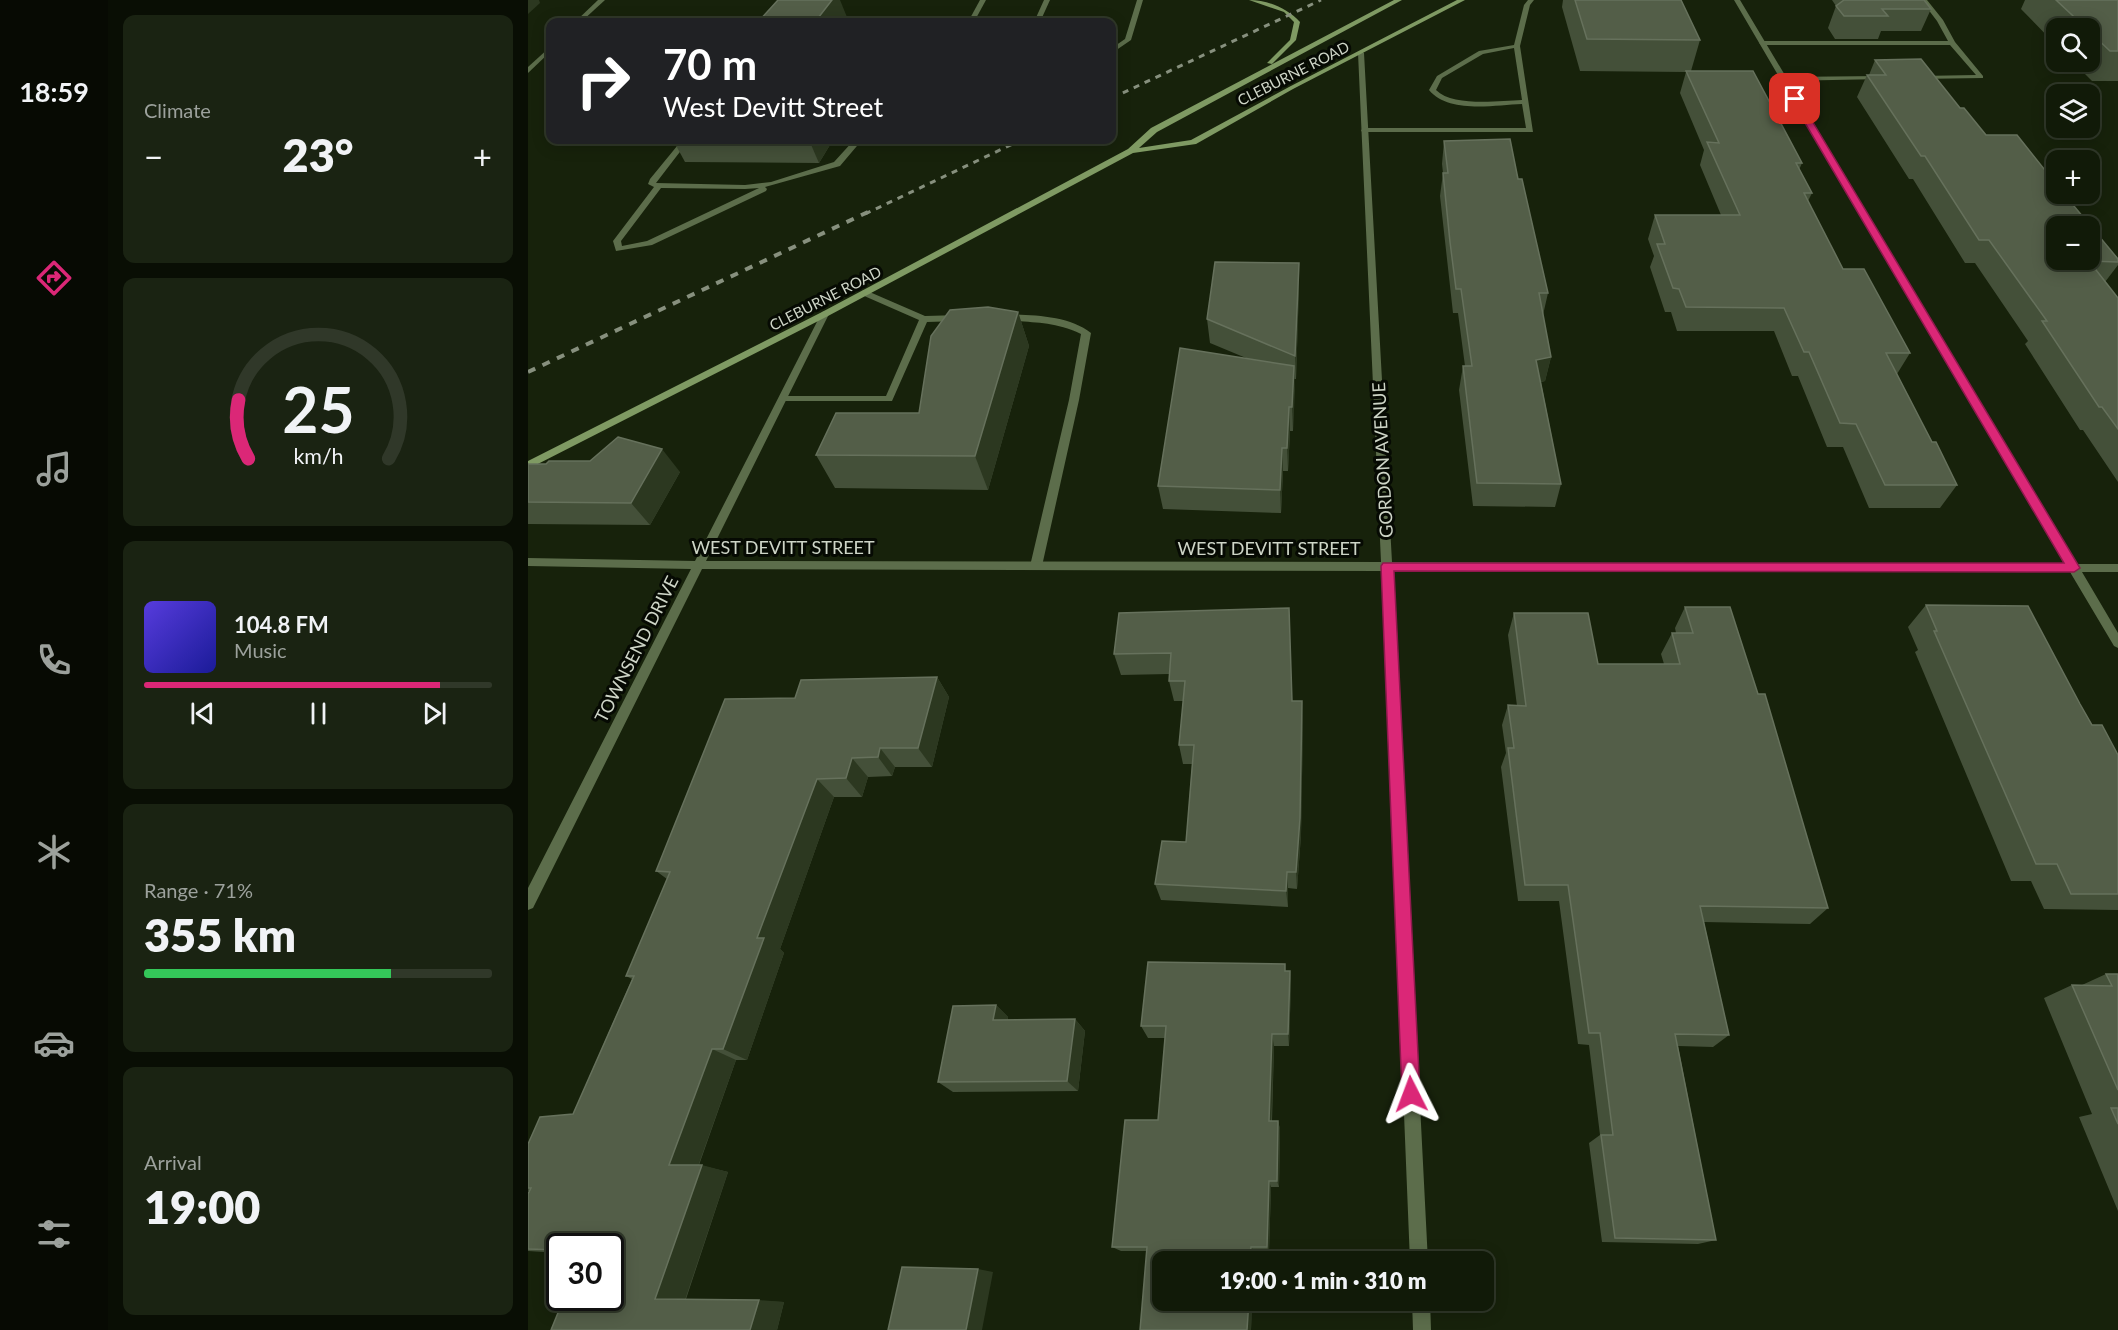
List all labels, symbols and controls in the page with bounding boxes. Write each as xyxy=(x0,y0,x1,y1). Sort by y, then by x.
map controls xyxy=(2046,18,2100,270)
button: search xyxy=(2046,18,2100,72)
street label: CLEBURNE ROAD xyxy=(1234,37,1352,109)
text: 70 m xyxy=(663,39,757,89)
icon: right xyxy=(564,42,642,120)
pin xyxy=(1769,73,1820,124)
text: 18:59 xyxy=(19,75,89,108)
icon: arrive xyxy=(1778,82,1811,115)
button: layers xyxy=(2046,84,2100,138)
text: West Devitt Street xyxy=(663,90,883,123)
text: Climate xyxy=(144,98,211,122)
text: 23° xyxy=(283,128,353,182)
text: − xyxy=(144,136,163,176)
text: + xyxy=(473,136,492,176)
button: + xyxy=(2046,150,2100,204)
button: − xyxy=(2046,216,2100,270)
icon: directions xyxy=(33,257,75,299)
street label: CLEBURNE ROAD xyxy=(766,262,884,334)
text: 25 xyxy=(282,371,354,446)
street label: GORDON AVENUE xyxy=(1367,382,1397,538)
text: km/h xyxy=(293,443,343,469)
icon: music xyxy=(33,448,75,490)
street label: WEST DEVITT STREET xyxy=(691,536,875,558)
street label: WEST DEVITT STREET xyxy=(1177,537,1361,559)
street label: TOWNSEND DRIVE xyxy=(590,572,682,726)
text: 104.8 FM xyxy=(234,611,329,638)
text: Music xyxy=(234,638,287,662)
icon: phone xyxy=(33,639,75,681)
icon: previous xyxy=(186,697,219,730)
icon: pause xyxy=(302,697,335,730)
icon: next xyxy=(418,697,451,730)
icon: climate xyxy=(33,831,75,873)
text: Range · 71% xyxy=(144,878,253,902)
text: 355 km xyxy=(144,908,296,962)
icon: car xyxy=(33,1022,75,1064)
position arrow xyxy=(1379,1062,1443,1126)
text: Arrival xyxy=(144,1150,202,1174)
text: 19:00 xyxy=(144,1180,260,1234)
icon: filters xyxy=(33,1213,75,1255)
speed limit sign: 30 xyxy=(546,1233,624,1311)
text: 19:00 · 1 min · 310 m xyxy=(1220,1267,1426,1294)

